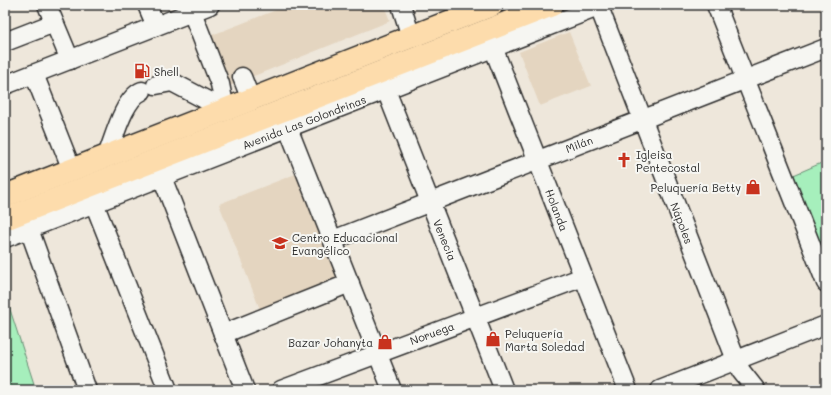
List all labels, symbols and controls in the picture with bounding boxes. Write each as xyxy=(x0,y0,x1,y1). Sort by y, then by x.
fuel station icon: Shell xyxy=(133,62,151,80)
place label: Shell xyxy=(154,64,179,79)
street label: Avenida Las Golondrinas xyxy=(240,91,368,153)
street label: Milán xyxy=(563,132,595,156)
place label: Igleisa Pentecostal xyxy=(636,147,700,175)
church icon: Igleisa Pentecostal xyxy=(615,151,633,169)
shop icon: Peluquería Betty xyxy=(744,178,762,196)
place label: Peluquería Betty xyxy=(650,180,741,195)
street label: Holanda xyxy=(542,187,572,233)
street label: Nápoles xyxy=(667,200,697,246)
street label: Venecia xyxy=(430,217,460,263)
place label: Centro Educacional Evangélico xyxy=(292,230,398,258)
school or university icon: Centro Educacional Evangélico xyxy=(271,234,289,252)
street label: Noruega xyxy=(408,318,456,348)
place label: Peluquería Marta Soledad xyxy=(505,326,584,354)
shop icon: Peluquería Marta Soledad xyxy=(484,330,502,348)
shop icon: Bazar Johanyta xyxy=(376,333,394,351)
place label: Bazar Johanyta xyxy=(288,335,373,350)

